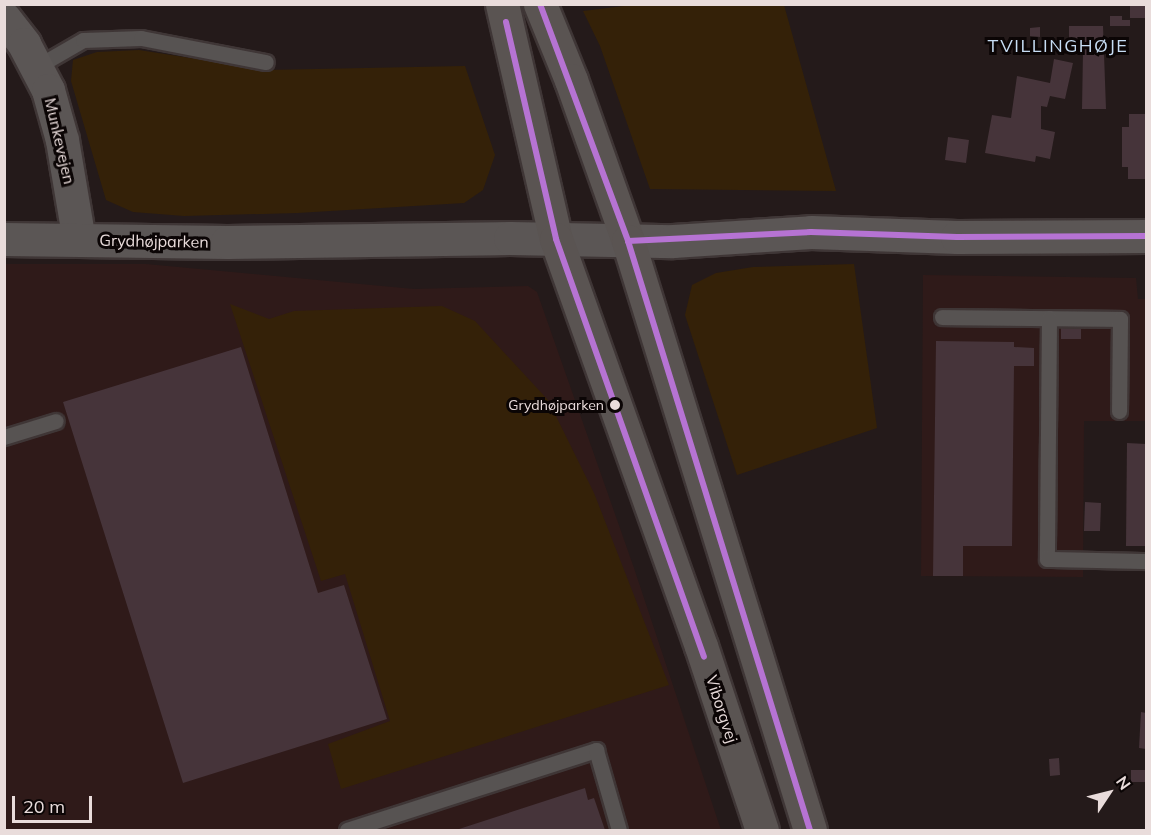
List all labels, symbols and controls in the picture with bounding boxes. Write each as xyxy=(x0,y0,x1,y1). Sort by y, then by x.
district label: TVILLINGHØJE xyxy=(988,35,1128,57)
street label: Munkevejen xyxy=(41,96,79,186)
street label: Grydhøjparken xyxy=(99,230,209,252)
place label: Grydhøjparken xyxy=(508,397,604,413)
marker: Grydhøjparken xyxy=(609,399,621,411)
street label: Viborgvej xyxy=(702,673,742,745)
north arrow xyxy=(1079,763,1139,823)
text: N xyxy=(1112,772,1135,793)
scale bar xyxy=(15,784,94,822)
text: 20 m xyxy=(23,795,65,818)

